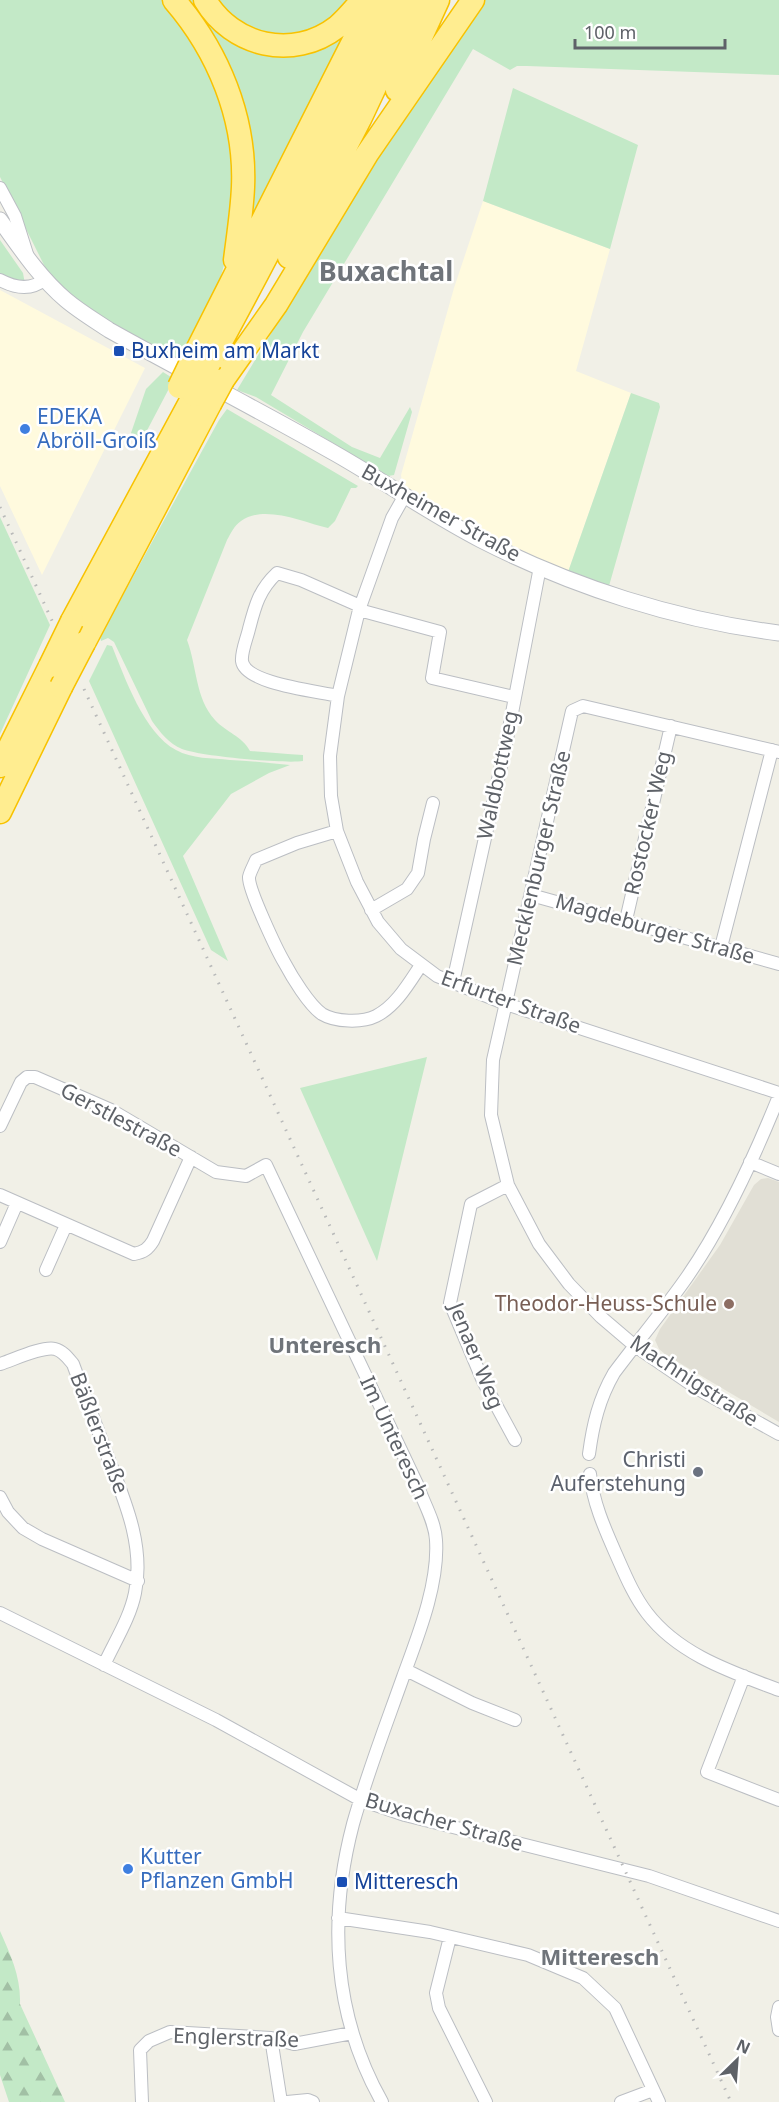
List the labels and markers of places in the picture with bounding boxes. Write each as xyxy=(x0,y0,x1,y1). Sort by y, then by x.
place label: Buxheim am Markt xyxy=(131,336,320,364)
marker: Buxheim am Markt xyxy=(112,344,126,358)
place label: EDEKA Abröll-Groiß xyxy=(37,402,157,454)
marker: EDEKA Abröll-Groiß xyxy=(18,422,32,436)
place label: Theodor-Heuss-Schule xyxy=(495,1289,717,1317)
marker: Theodor-Heuss-Schule xyxy=(722,1297,736,1311)
place label: Christi Auferstehung xyxy=(551,1445,686,1497)
marker: Christi Auferstehung xyxy=(691,1465,705,1479)
place label: Kutter Pflanzen GmbH xyxy=(140,1842,294,1894)
marker: Kutter Pflanzen GmbH xyxy=(121,1862,135,1876)
place label: Mitteresch xyxy=(354,1867,459,1895)
marker: Mitteresch xyxy=(335,1875,349,1889)

